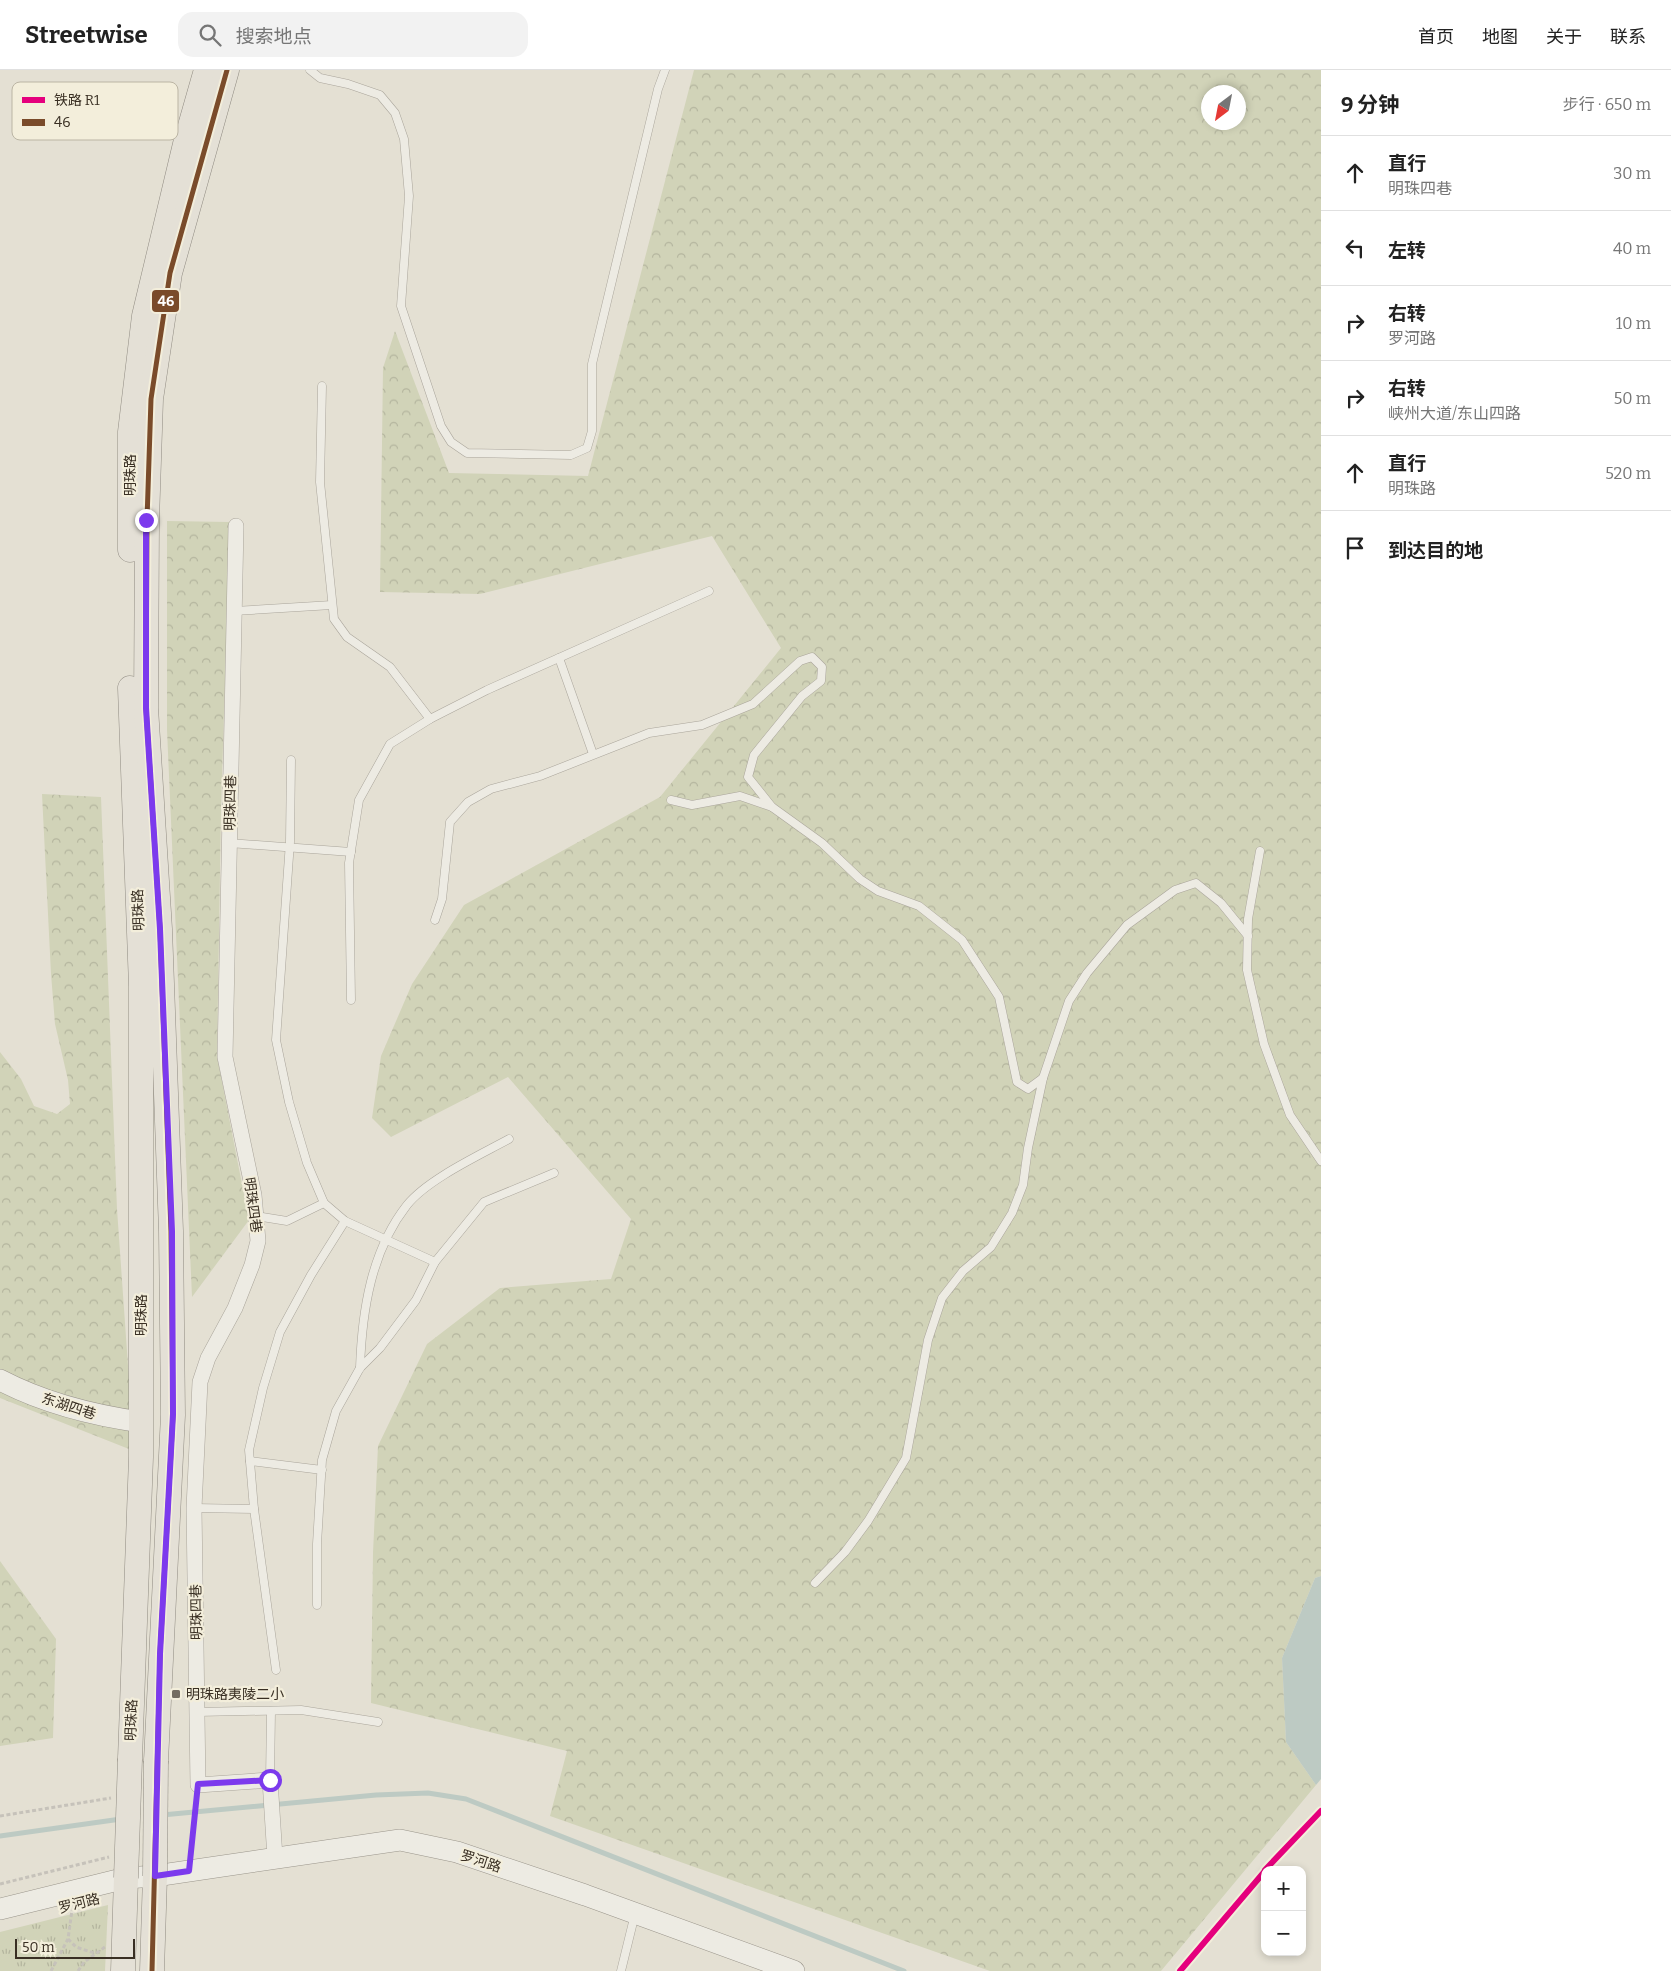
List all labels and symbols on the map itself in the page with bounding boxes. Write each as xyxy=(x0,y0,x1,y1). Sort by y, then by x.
legend xyxy=(12,82,178,140)
north arrow xyxy=(1201,85,1246,130)
text: 铁路 R1 xyxy=(54,92,100,109)
text: 46 xyxy=(54,114,70,131)
line badge: 46 xyxy=(151,289,180,313)
text: 46 xyxy=(158,293,174,310)
street label: 明珠路 xyxy=(122,454,139,496)
route end xyxy=(135,509,158,532)
street label: 明珠四巷 xyxy=(222,775,239,831)
street label: 明珠路 xyxy=(129,889,148,931)
street label: 明珠四巷 xyxy=(240,1176,265,1234)
street label: 明珠路 xyxy=(133,1294,150,1336)
street label: 东湖四巷 xyxy=(40,1390,98,1423)
street label: 明珠四巷 xyxy=(188,1584,205,1640)
place label: 明珠路夷陵二小 xyxy=(186,1686,284,1703)
marker: 明珠路夷陵二小 xyxy=(170,1688,182,1700)
street label: 明珠路 xyxy=(122,1699,141,1741)
route start xyxy=(259,1769,282,1792)
street label: 罗河路 xyxy=(458,1847,503,1876)
street label: 罗河路 xyxy=(57,1890,102,1917)
scale bar xyxy=(15,1936,135,1959)

